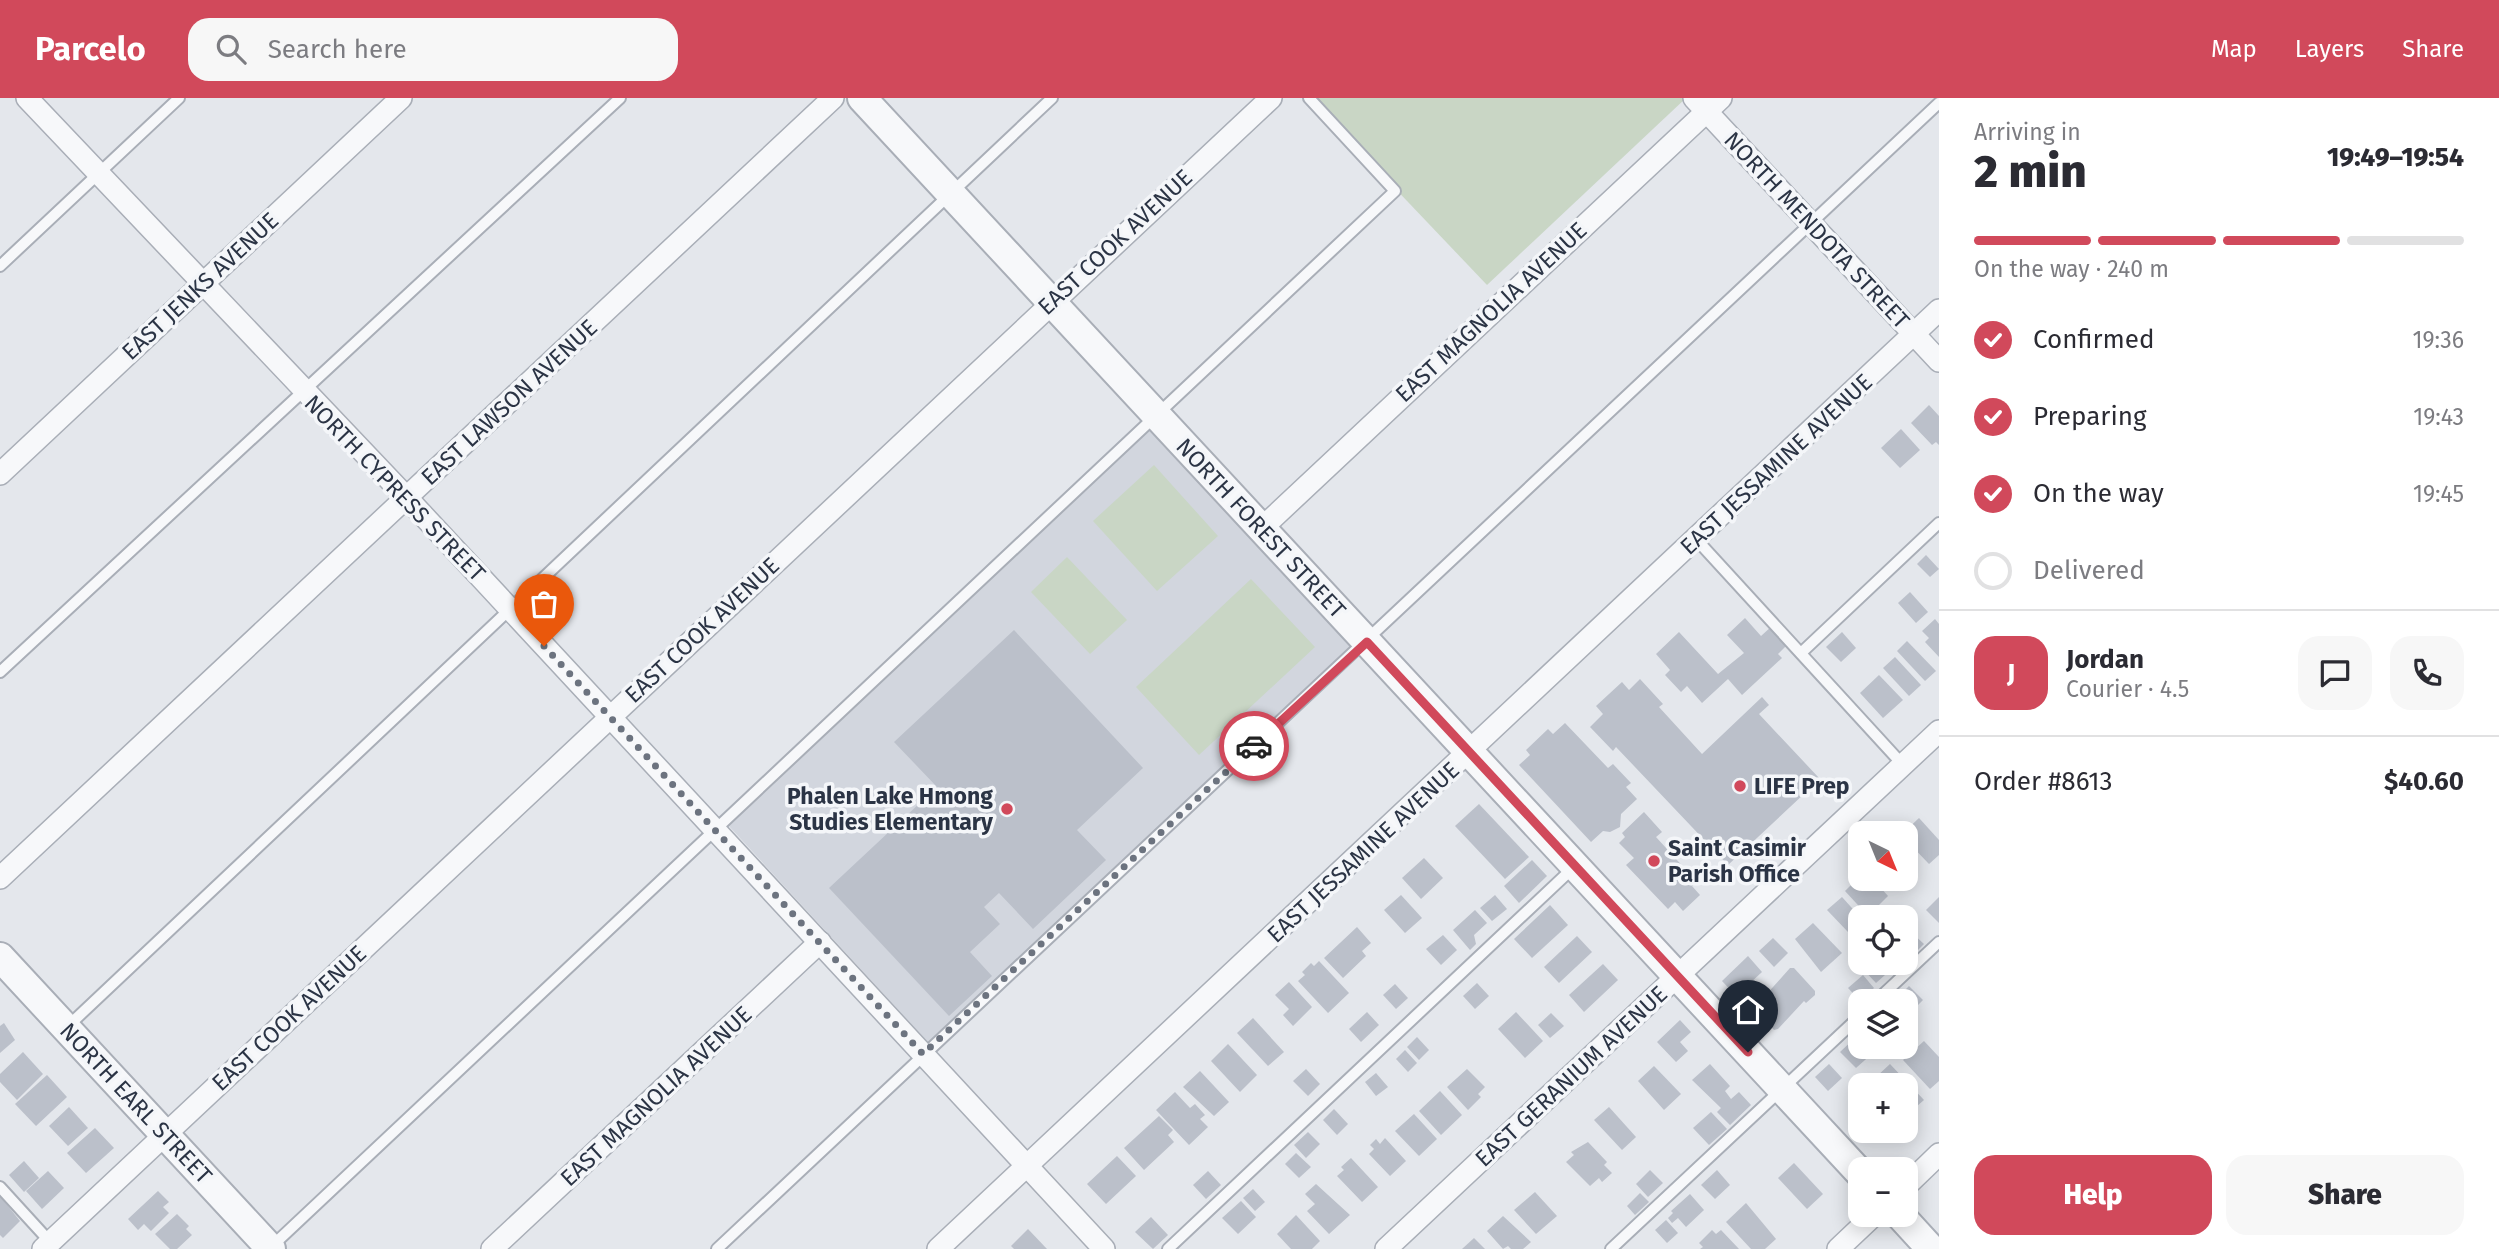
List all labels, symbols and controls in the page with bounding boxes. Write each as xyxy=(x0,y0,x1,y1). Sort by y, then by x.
search box xyxy=(188,18,678,81)
text: Parcelo xyxy=(35,29,146,69)
icon: search xyxy=(212,30,250,68)
text: Search here xyxy=(268,34,407,65)
text: Map xyxy=(2211,35,2257,63)
text: Layers xyxy=(2295,35,2364,63)
text: Share xyxy=(2402,35,2464,63)
text: Arriving in xyxy=(1974,118,2081,146)
street label: NORTH MENDOTA STREET xyxy=(1718,126,1916,334)
text: 19:49–19:54 xyxy=(2327,142,2464,173)
text: 2 min xyxy=(1974,144,2087,199)
street label: EAST COOK AVENUE xyxy=(1032,163,1198,321)
street label: EAST JENKS AVENUE xyxy=(116,206,284,366)
street label: EAST MAGNOLIA AVENUE xyxy=(1390,216,1592,408)
text: On the way · 240 m xyxy=(1974,255,2169,283)
street label: EAST LAWSON AVENUE xyxy=(415,313,603,491)
icon: check xyxy=(1974,321,2012,359)
text: Confirmed xyxy=(2033,324,2154,355)
text: 19:36 xyxy=(2413,326,2464,354)
street label: EAST JESSAMINE AVENUE xyxy=(1674,368,1878,560)
street label: NORTH CYPRESS STREET xyxy=(299,389,491,587)
icon: check xyxy=(1974,398,2012,436)
text: Preparing xyxy=(2033,401,2146,432)
text: 19:43 xyxy=(2413,403,2464,431)
street label: NORTH FOREST STREET xyxy=(1170,432,1352,624)
icon: check xyxy=(1974,475,2012,513)
text: On the way xyxy=(2033,478,2164,509)
text: 19:45 xyxy=(2413,480,2464,508)
street label: EAST COOK AVENUE xyxy=(619,551,785,709)
text: Delivered xyxy=(2033,555,2145,586)
pin xyxy=(514,574,574,646)
icon: bag xyxy=(525,585,563,623)
button: chat xyxy=(2298,636,2372,710)
button: phone xyxy=(2390,636,2464,710)
text: Jordan xyxy=(2066,644,2144,675)
text: J xyxy=(2007,658,2015,689)
text: Courier · 4.5 xyxy=(2066,675,2189,703)
courier xyxy=(1219,711,1289,781)
icon: car xyxy=(1235,727,1273,765)
street label: EAST JESSAMINE AVENUE xyxy=(1261,756,1465,948)
text: Order #8613 xyxy=(1974,766,2113,797)
text: $40.60 xyxy=(2384,766,2464,797)
place label: LIFE Prep xyxy=(1754,772,1850,800)
marker: LIFE Prep xyxy=(1732,778,1748,794)
place label: Phalen Lake Hmong Studies Elementary xyxy=(787,782,994,836)
marker: Phalen Lake Hmong Studies Elementary xyxy=(999,801,1015,817)
north arrow xyxy=(1848,821,1918,891)
map controls xyxy=(1848,821,1918,1227)
place label: Saint Casimir Parish Office xyxy=(1668,834,1807,888)
marker: Saint Casimir Parish Office xyxy=(1646,853,1662,869)
button: locate xyxy=(1848,905,1918,975)
street label: EAST COOK AVENUE xyxy=(206,939,372,1097)
street label: EAST GERANIUM AVENUE xyxy=(1469,980,1673,1172)
pin xyxy=(1718,980,1778,1052)
button: layers xyxy=(1848,989,1918,1059)
icon: home xyxy=(1729,991,1767,1029)
street label: EAST MAGNOLIA AVENUE xyxy=(555,1000,757,1192)
street label: NORTH EARL STREET xyxy=(54,1017,218,1189)
button: + xyxy=(1848,1073,1918,1143)
button: Help xyxy=(1974,1155,2212,1235)
button: Share xyxy=(2226,1155,2464,1235)
button: − xyxy=(1848,1157,1918,1227)

